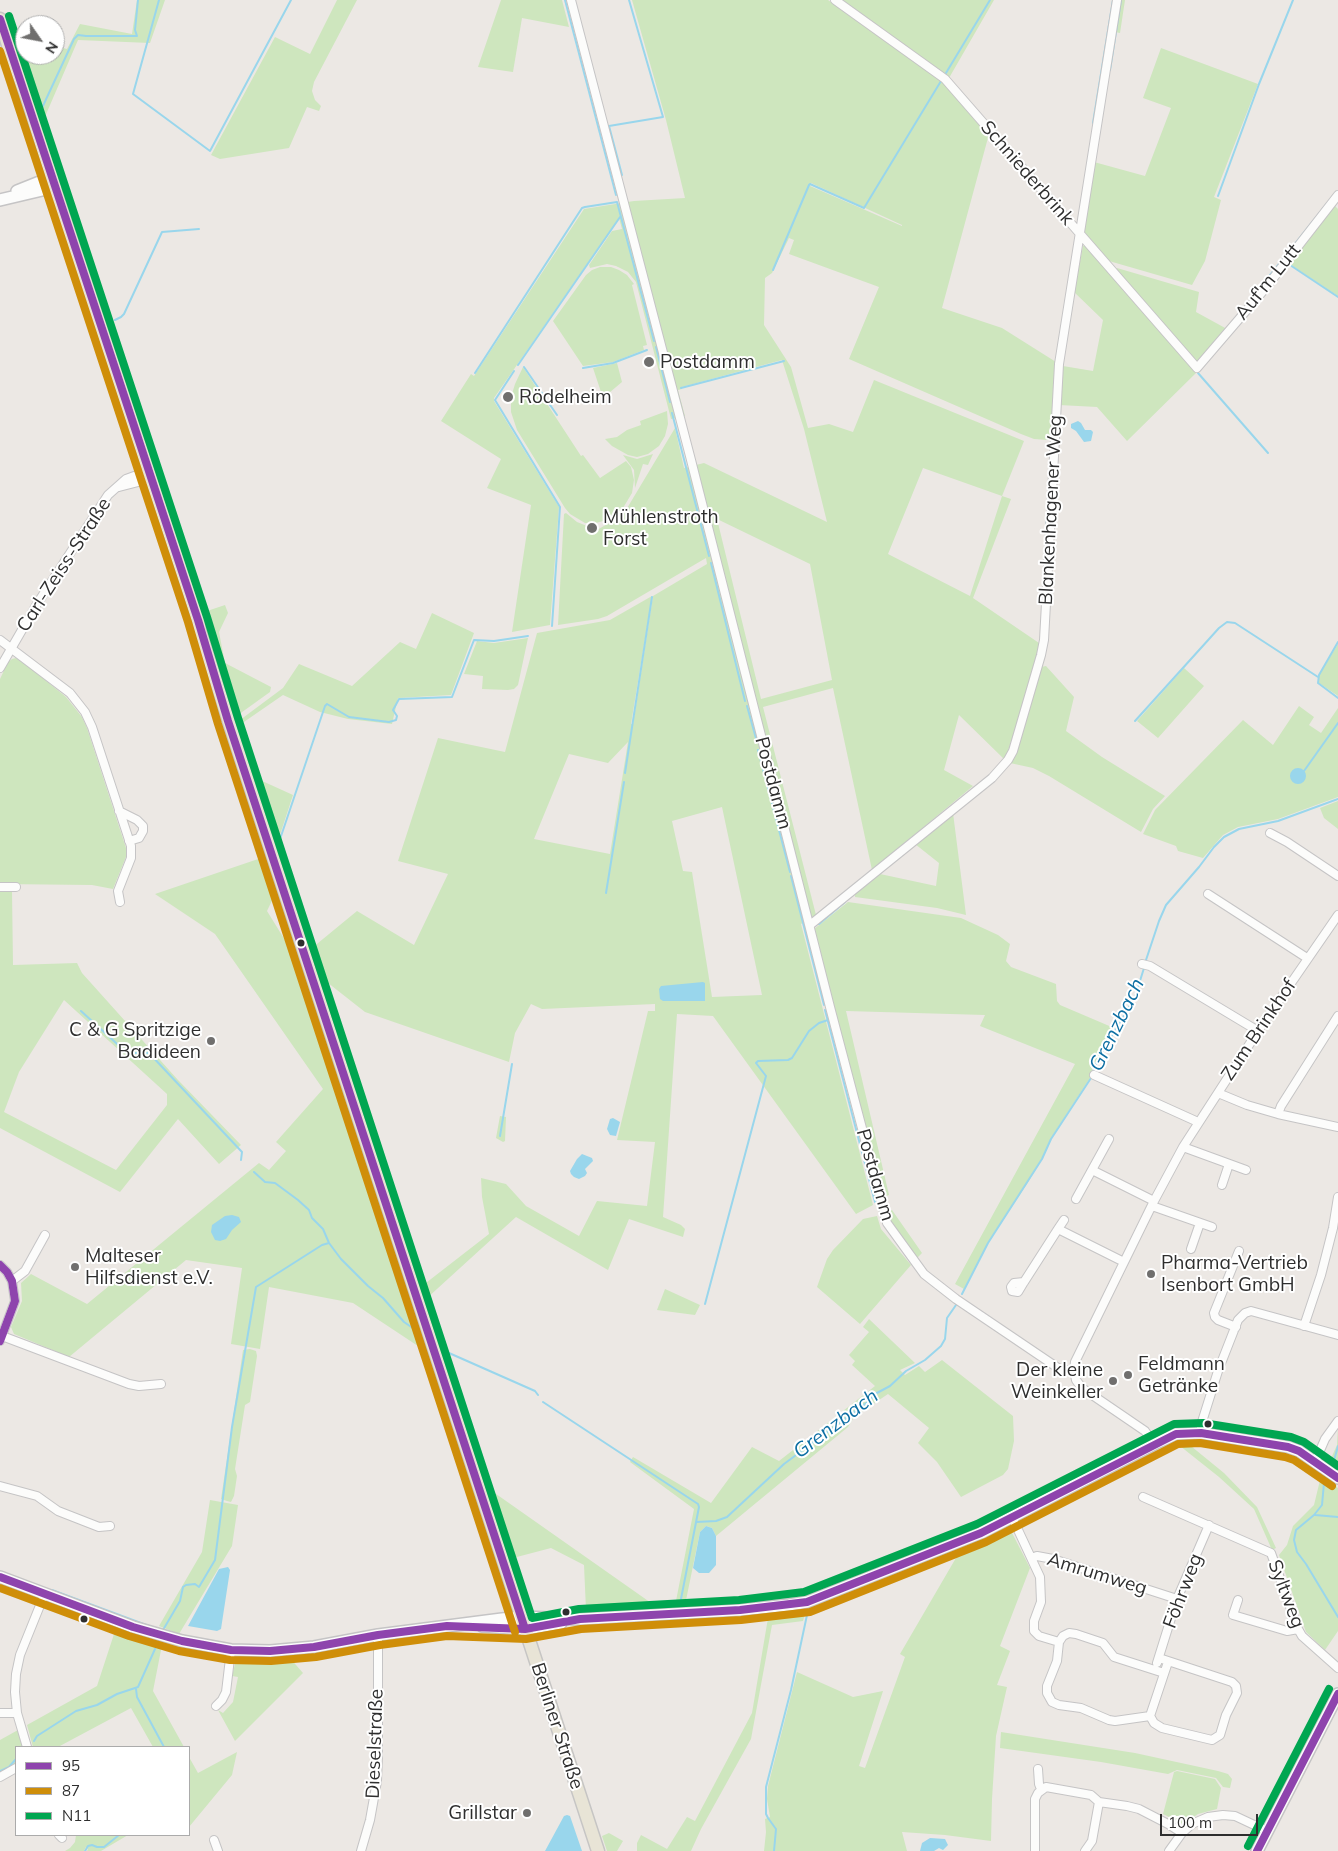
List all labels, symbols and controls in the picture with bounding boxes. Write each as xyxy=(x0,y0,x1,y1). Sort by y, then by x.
north arrow xyxy=(15,15,65,65)
text: N xyxy=(41,38,62,57)
street label: Schniederbrink xyxy=(976,116,1078,230)
street label: Auf'm Lutt xyxy=(1230,239,1306,325)
place label: Postdamm xyxy=(660,351,755,373)
marker: Postdamm xyxy=(642,355,656,369)
place label: Rödelheim xyxy=(519,386,612,408)
marker: Rödelheim xyxy=(501,390,515,404)
street label: Blankenhagener Weg xyxy=(1035,414,1067,606)
street label: Carl-Zeiss-Straße xyxy=(12,494,116,636)
place label: Mühlenstroth Forst xyxy=(603,506,719,550)
marker: Mühlenstroth Forst xyxy=(585,521,599,535)
street label: Postdamm xyxy=(750,734,796,832)
unlabelled marker xyxy=(296,938,306,948)
water label: Grenzbach xyxy=(1084,975,1150,1075)
street label: Zum Brinkhof xyxy=(1217,975,1301,1085)
place label: C & G Spritzige Badideen xyxy=(69,1019,201,1063)
marker: C & G Spritzige Badideen xyxy=(205,1035,217,1047)
street label: Postdamm xyxy=(851,1126,899,1224)
place label: Malteser Hilfsdienst e.V. xyxy=(85,1245,213,1289)
place label: Pharma-Vertrieb Isenbort GmbH xyxy=(1161,1252,1308,1296)
marker: Malteser Hilfsdienst e.V. xyxy=(69,1261,81,1273)
marker: Pharma-Vertrieb Isenbort GmbH xyxy=(1145,1268,1157,1280)
place label: Feldmann Getränke xyxy=(1138,1353,1225,1397)
place label: Der kleine Weinkeller xyxy=(1011,1359,1103,1403)
marker: Feldmann Getränke xyxy=(1122,1369,1134,1381)
marker: Der kleine Weinkeller xyxy=(1107,1375,1119,1387)
water label: Grenzbach xyxy=(789,1384,883,1464)
unlabelled marker xyxy=(1203,1419,1213,1429)
street label: Amrumweg xyxy=(1044,1548,1150,1600)
street label: Föhrweg xyxy=(1158,1551,1208,1631)
street label: Syltweg xyxy=(1263,1557,1309,1631)
unlabelled marker xyxy=(561,1607,571,1617)
unlabelled marker xyxy=(79,1614,89,1624)
street label: Berliner Straße xyxy=(526,1660,588,1792)
street label: Dieselstraße xyxy=(362,1689,388,1799)
legend xyxy=(15,1746,190,1836)
text: 95 xyxy=(62,1756,80,1775)
text: 87 xyxy=(62,1781,80,1800)
place label: Grillstar xyxy=(448,1802,517,1824)
scale bar xyxy=(1163,1804,1260,1836)
text: N11 xyxy=(62,1806,91,1825)
marker: Grillstar xyxy=(521,1807,533,1819)
text: 100 m xyxy=(1168,1813,1212,1832)

